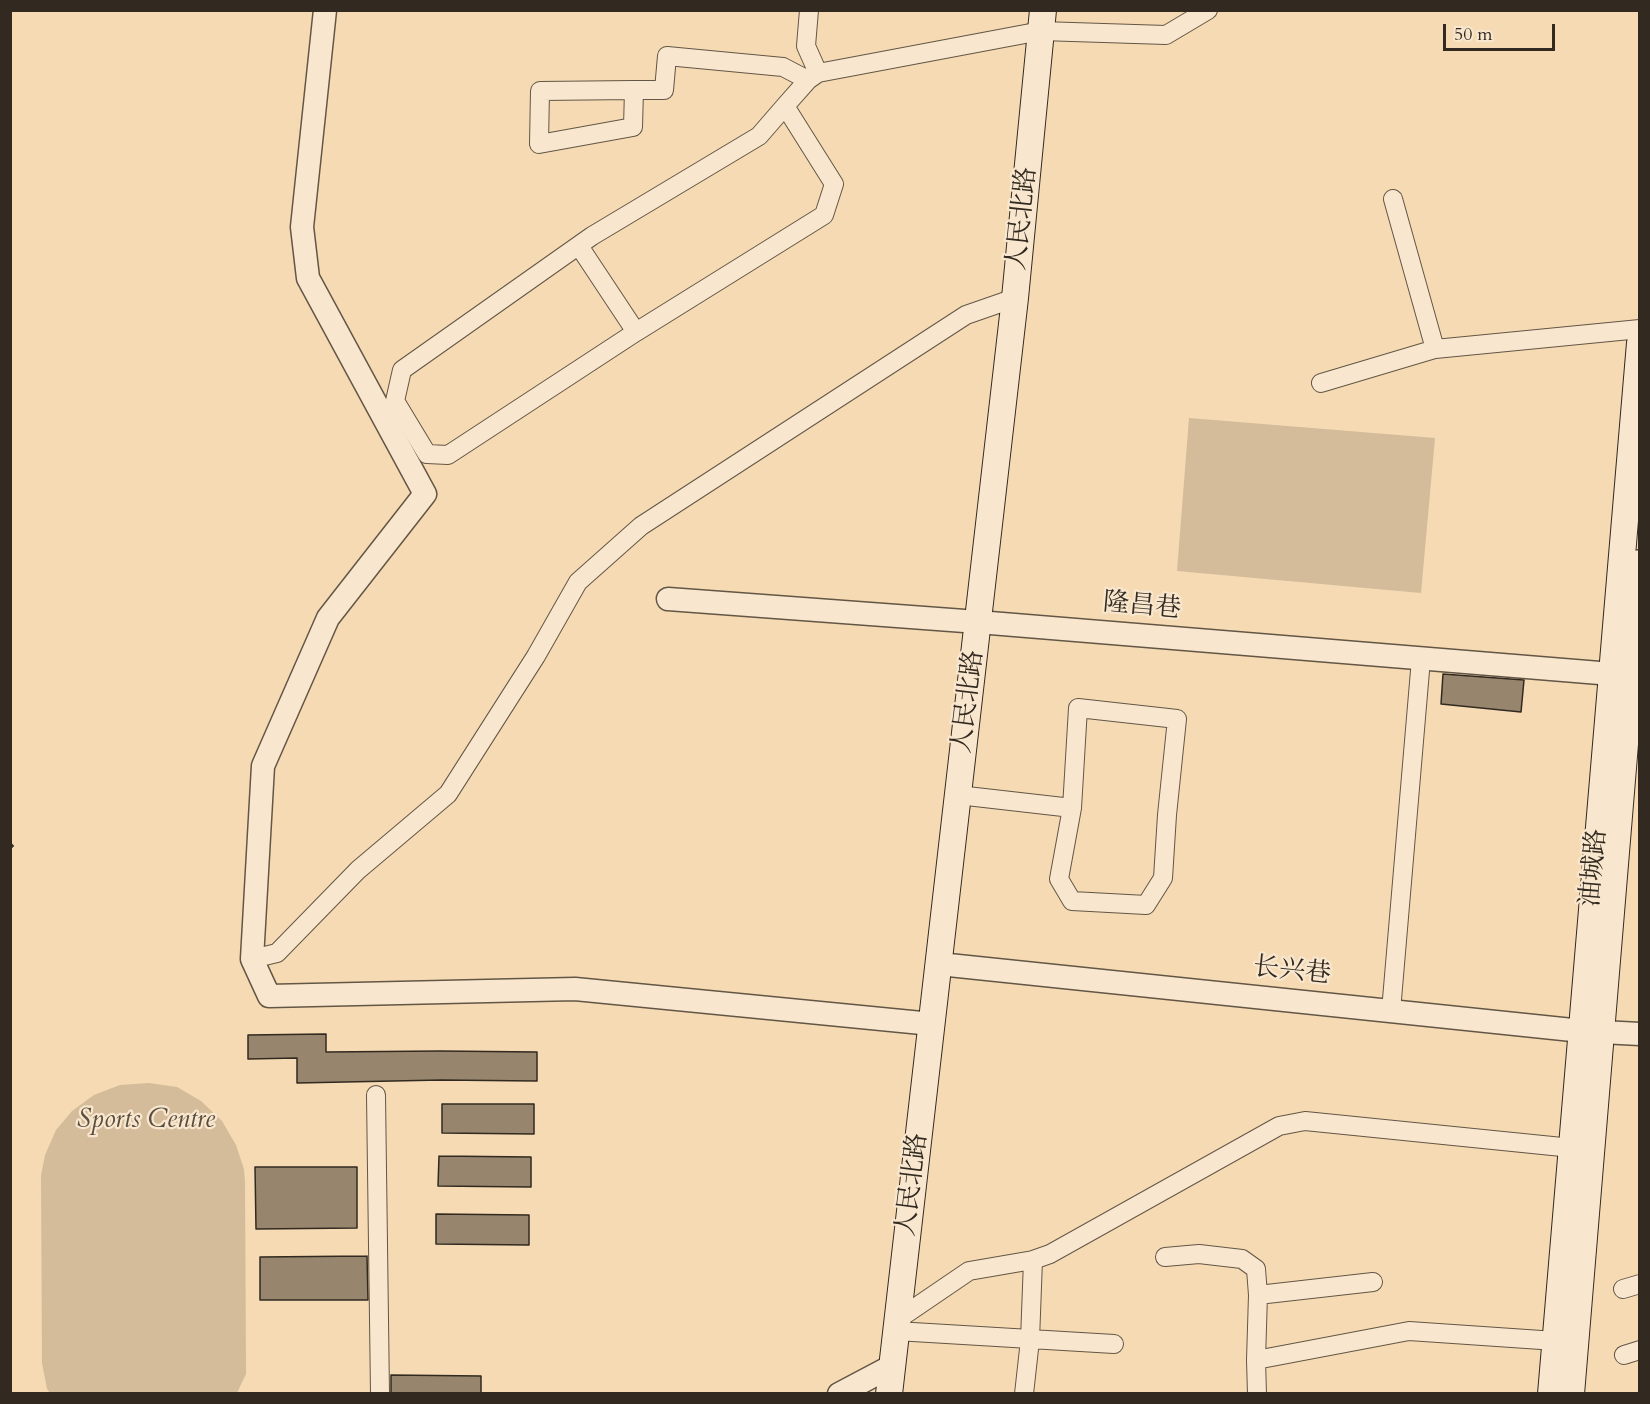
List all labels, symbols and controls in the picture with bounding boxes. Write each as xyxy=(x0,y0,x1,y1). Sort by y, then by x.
scale bar xyxy=(1446,12,1558,50)
text: 50 m xyxy=(1454,22,1493,47)
street label: 人民北路 xyxy=(1002,166,1044,272)
street label: 隆昌巷 xyxy=(1102,588,1182,626)
street label: 人民北路 xyxy=(947,648,991,756)
street label: 油城路 xyxy=(1576,828,1614,908)
street label: 长兴巷 xyxy=(1252,952,1332,992)
park label: Sports Centre xyxy=(77,1105,215,1137)
street label: 人民北路 xyxy=(891,1131,935,1239)

